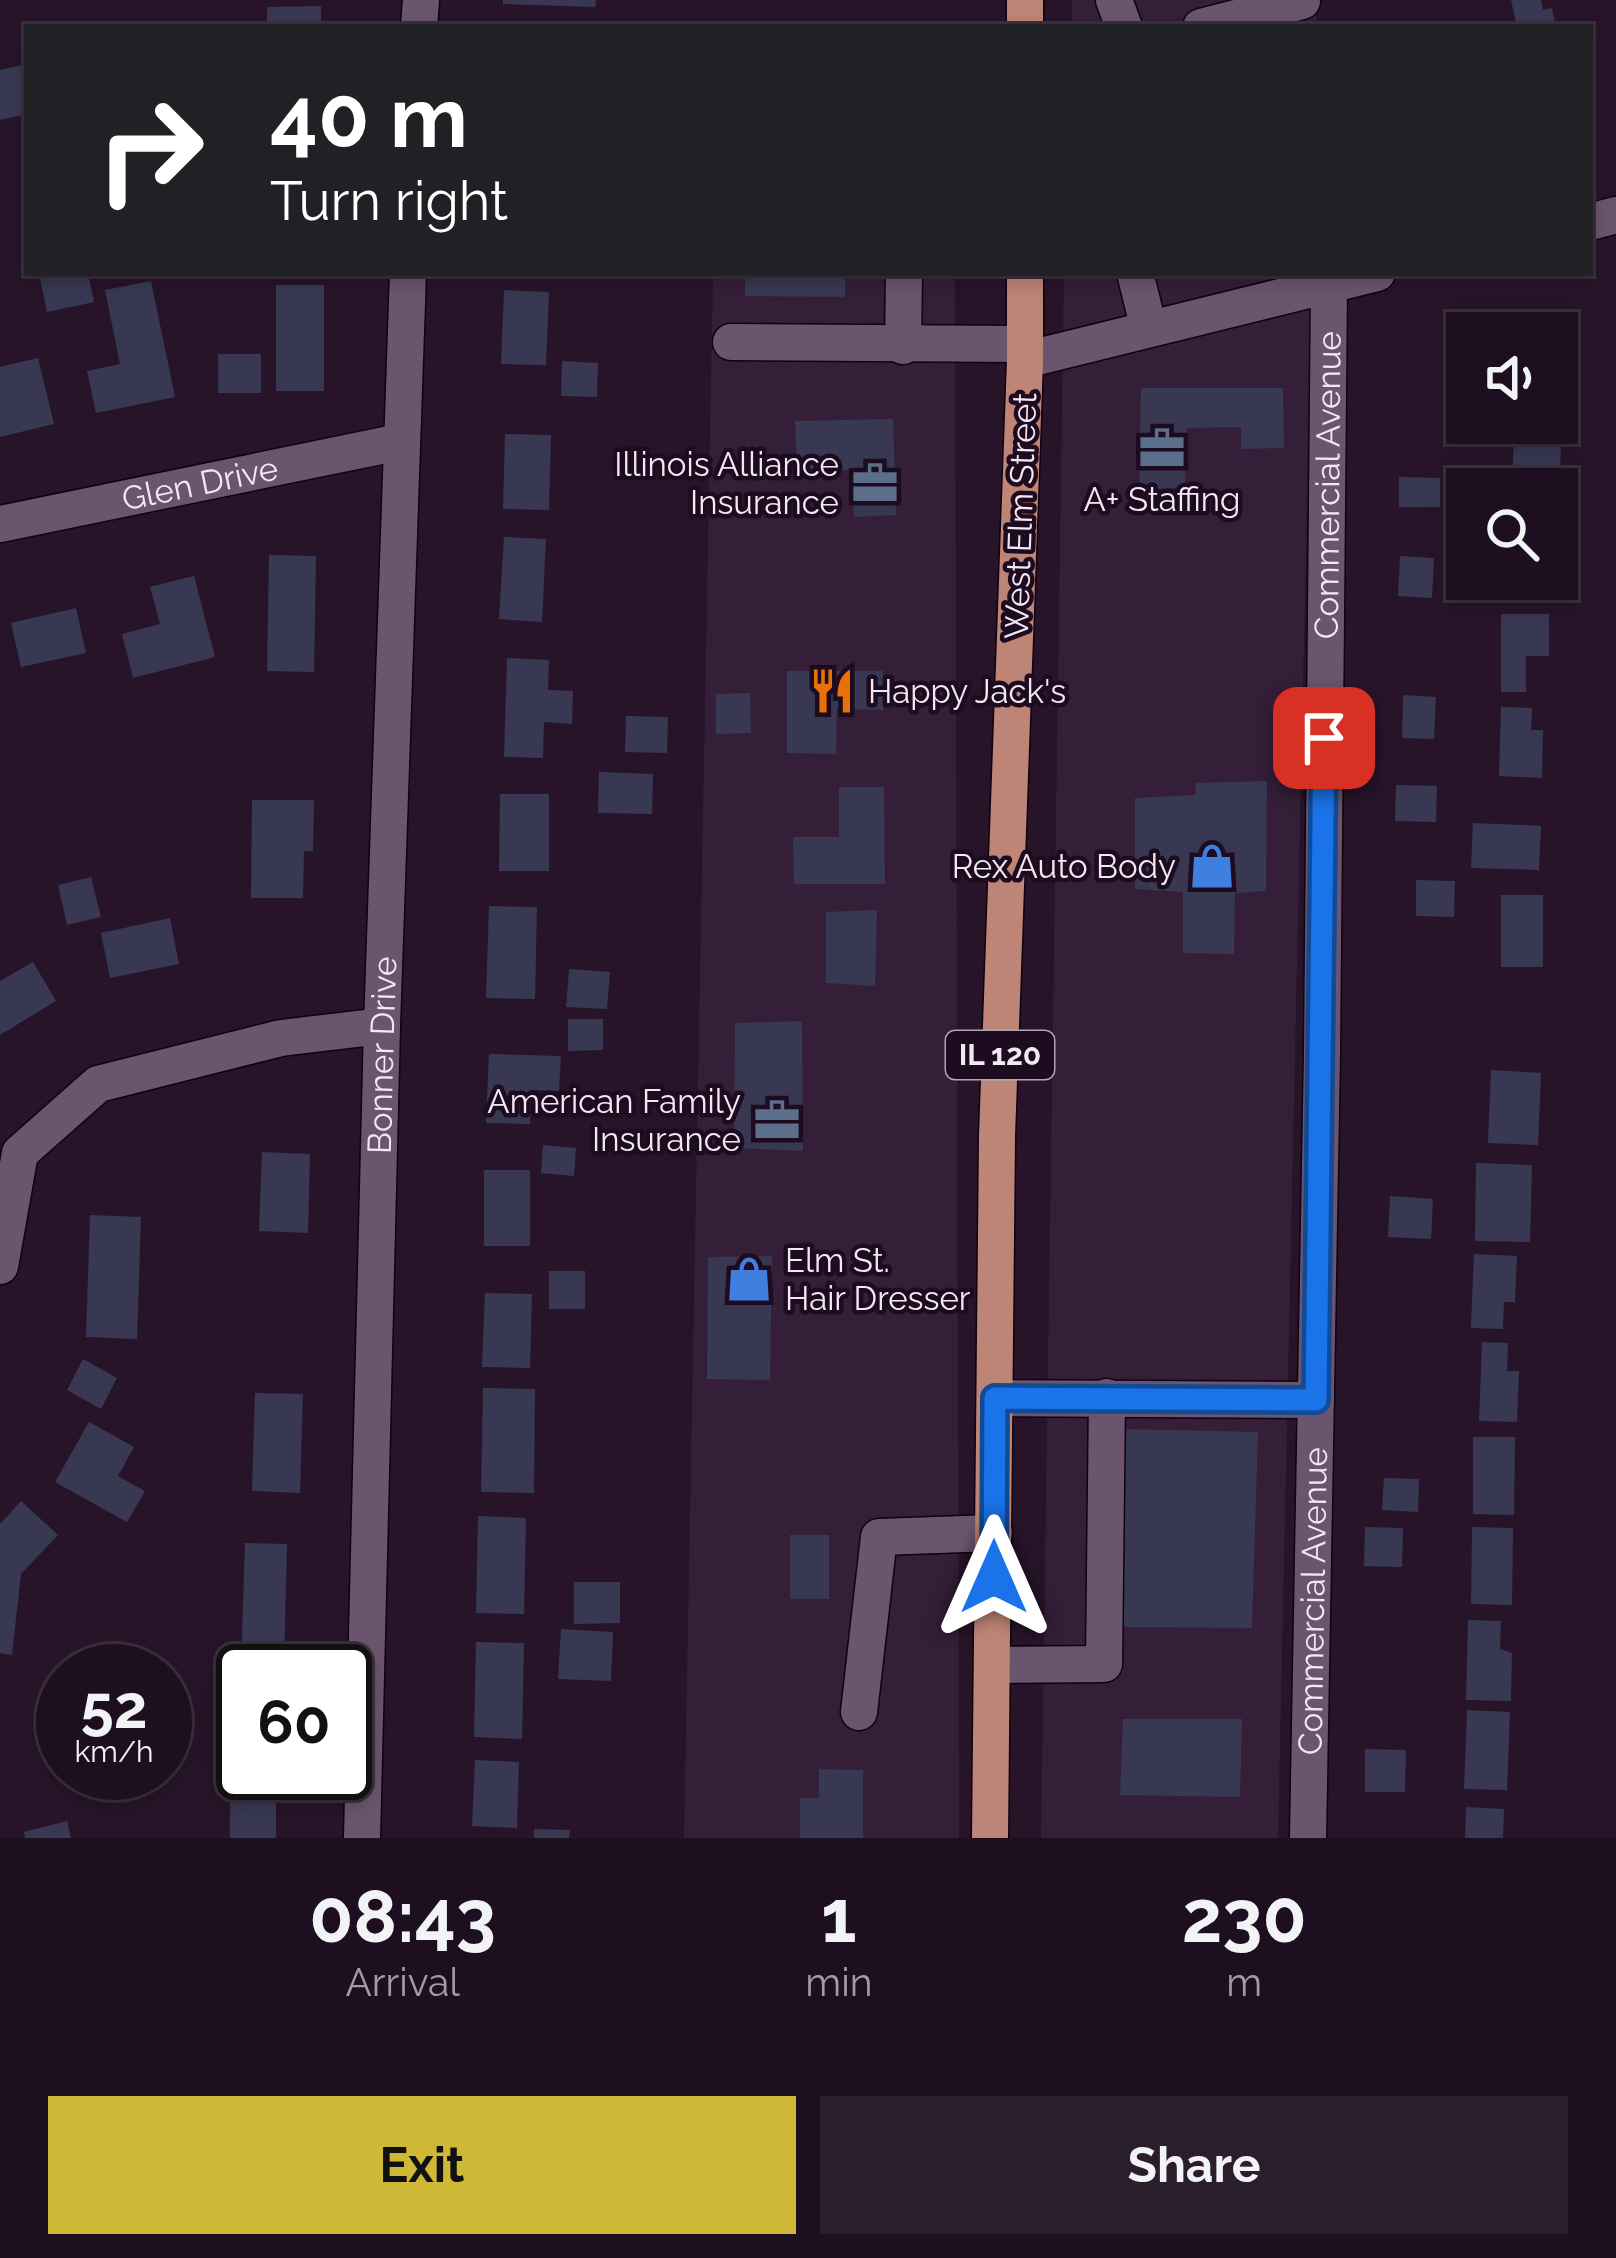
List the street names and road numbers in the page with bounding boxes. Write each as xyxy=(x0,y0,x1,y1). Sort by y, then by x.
street label: Commercial Avenue xyxy=(1307,331,1349,639)
street label: West Elm Street xyxy=(997,392,1044,640)
street label: Glen Drive xyxy=(118,449,281,519)
street label: Bonner Drive xyxy=(360,956,404,1154)
road number: IL 120 xyxy=(946,1031,1054,1079)
street label: Commercial Avenue xyxy=(1290,1447,1335,1755)

